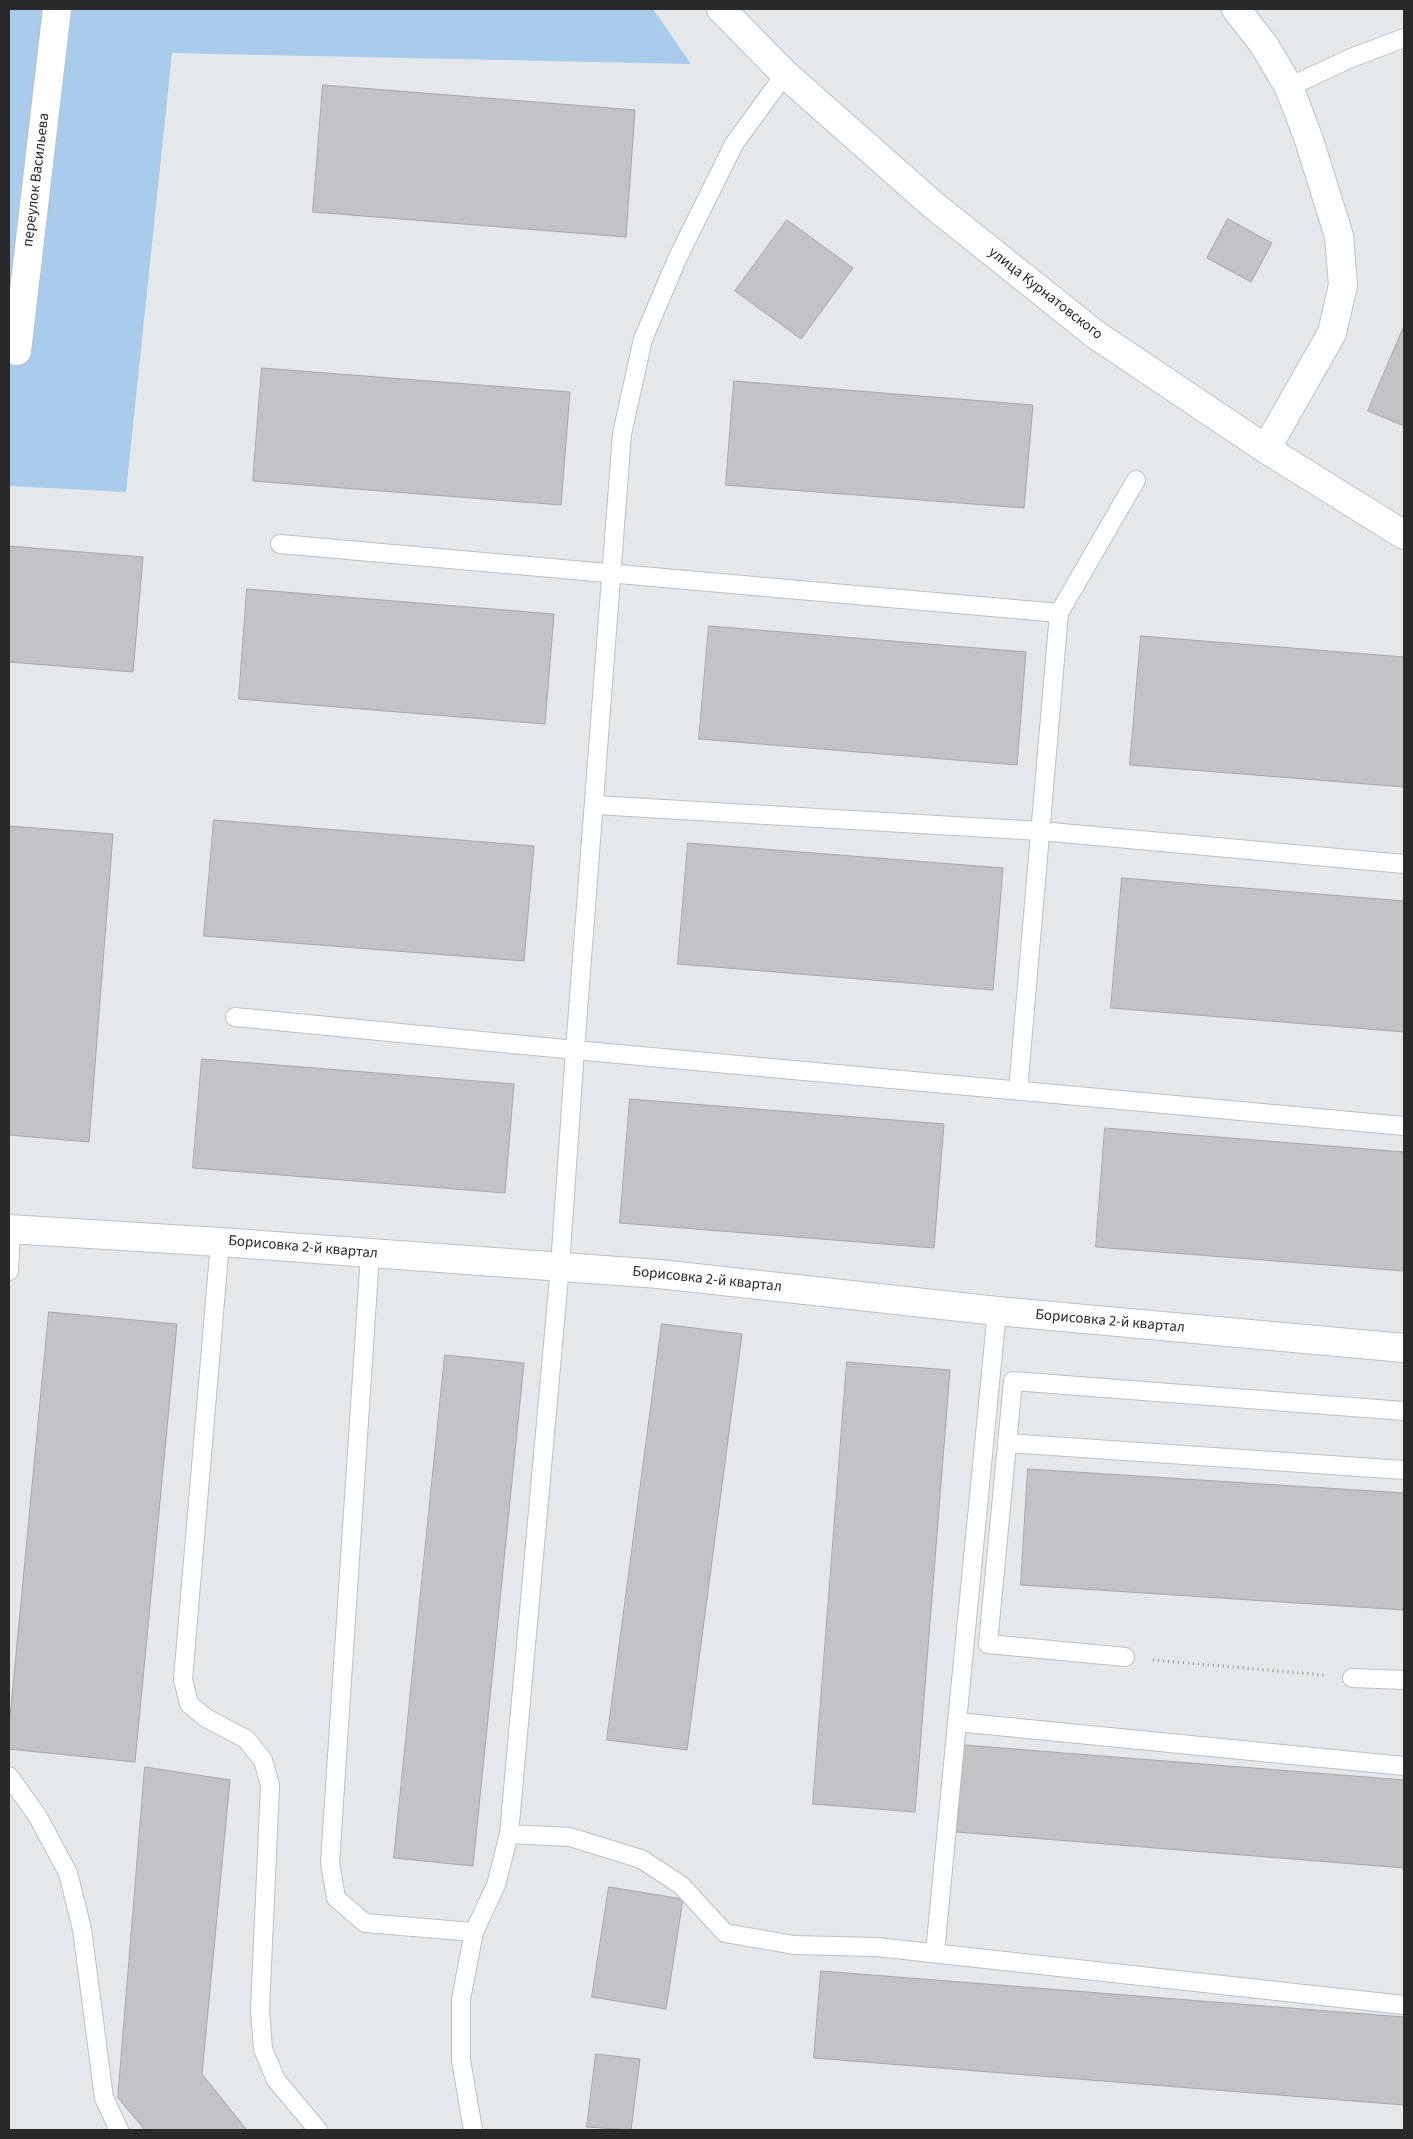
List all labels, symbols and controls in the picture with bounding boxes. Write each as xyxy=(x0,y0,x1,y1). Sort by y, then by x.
street label: переулок Васильева xyxy=(20,112,54,248)
street label: улица Курнатовского xyxy=(984,244,1106,344)
street label: Борисовка 2-й квартал xyxy=(227,1232,379,1264)
street label: Борисовка 2-й квартал xyxy=(631,1263,783,1297)
street label: Борисовка 2-й квартал xyxy=(1034,1306,1186,1338)

